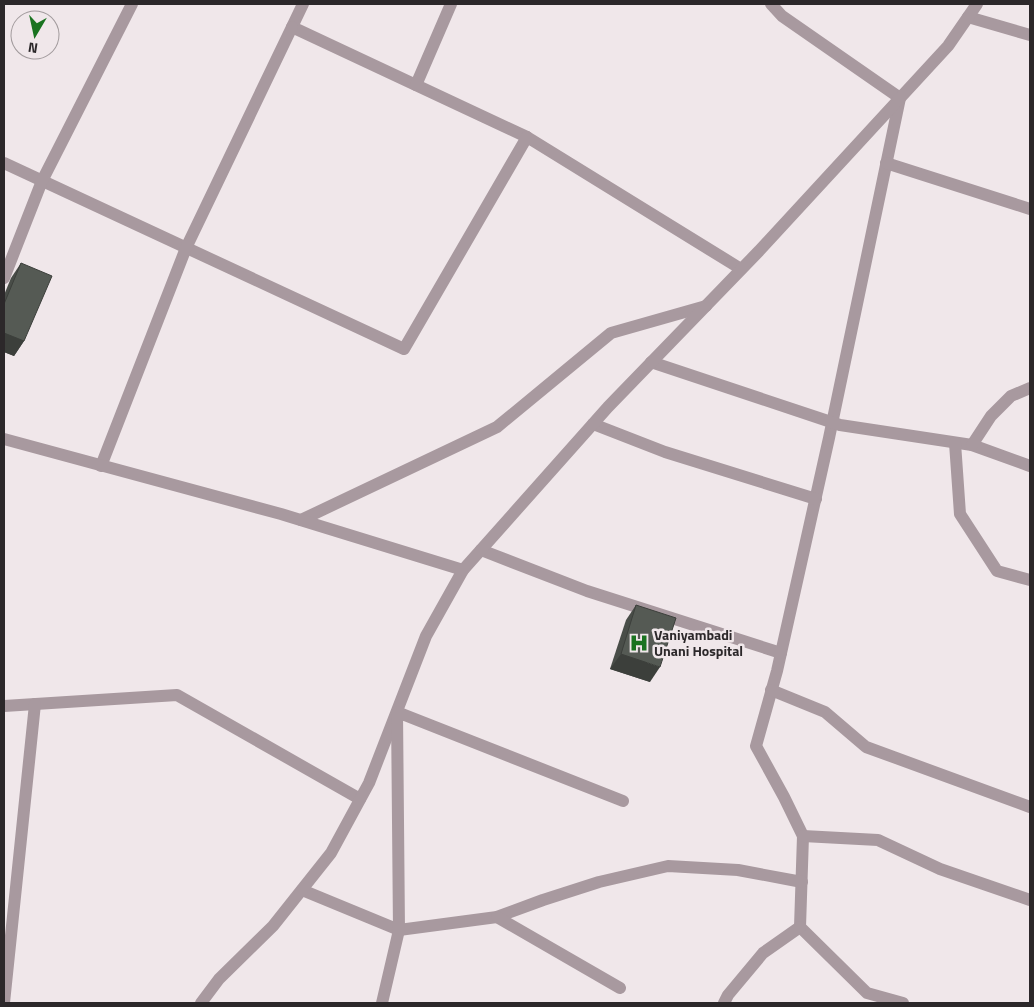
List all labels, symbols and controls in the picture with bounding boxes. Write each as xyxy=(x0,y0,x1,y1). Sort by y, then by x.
north arrow xyxy=(10,10,60,60)
text: N xyxy=(26,37,39,59)
place label: Vaniyambadi Unani Hospital xyxy=(654,624,743,661)
hospital icon: Vaniyambadi Unani Hospital xyxy=(628,632,650,654)

